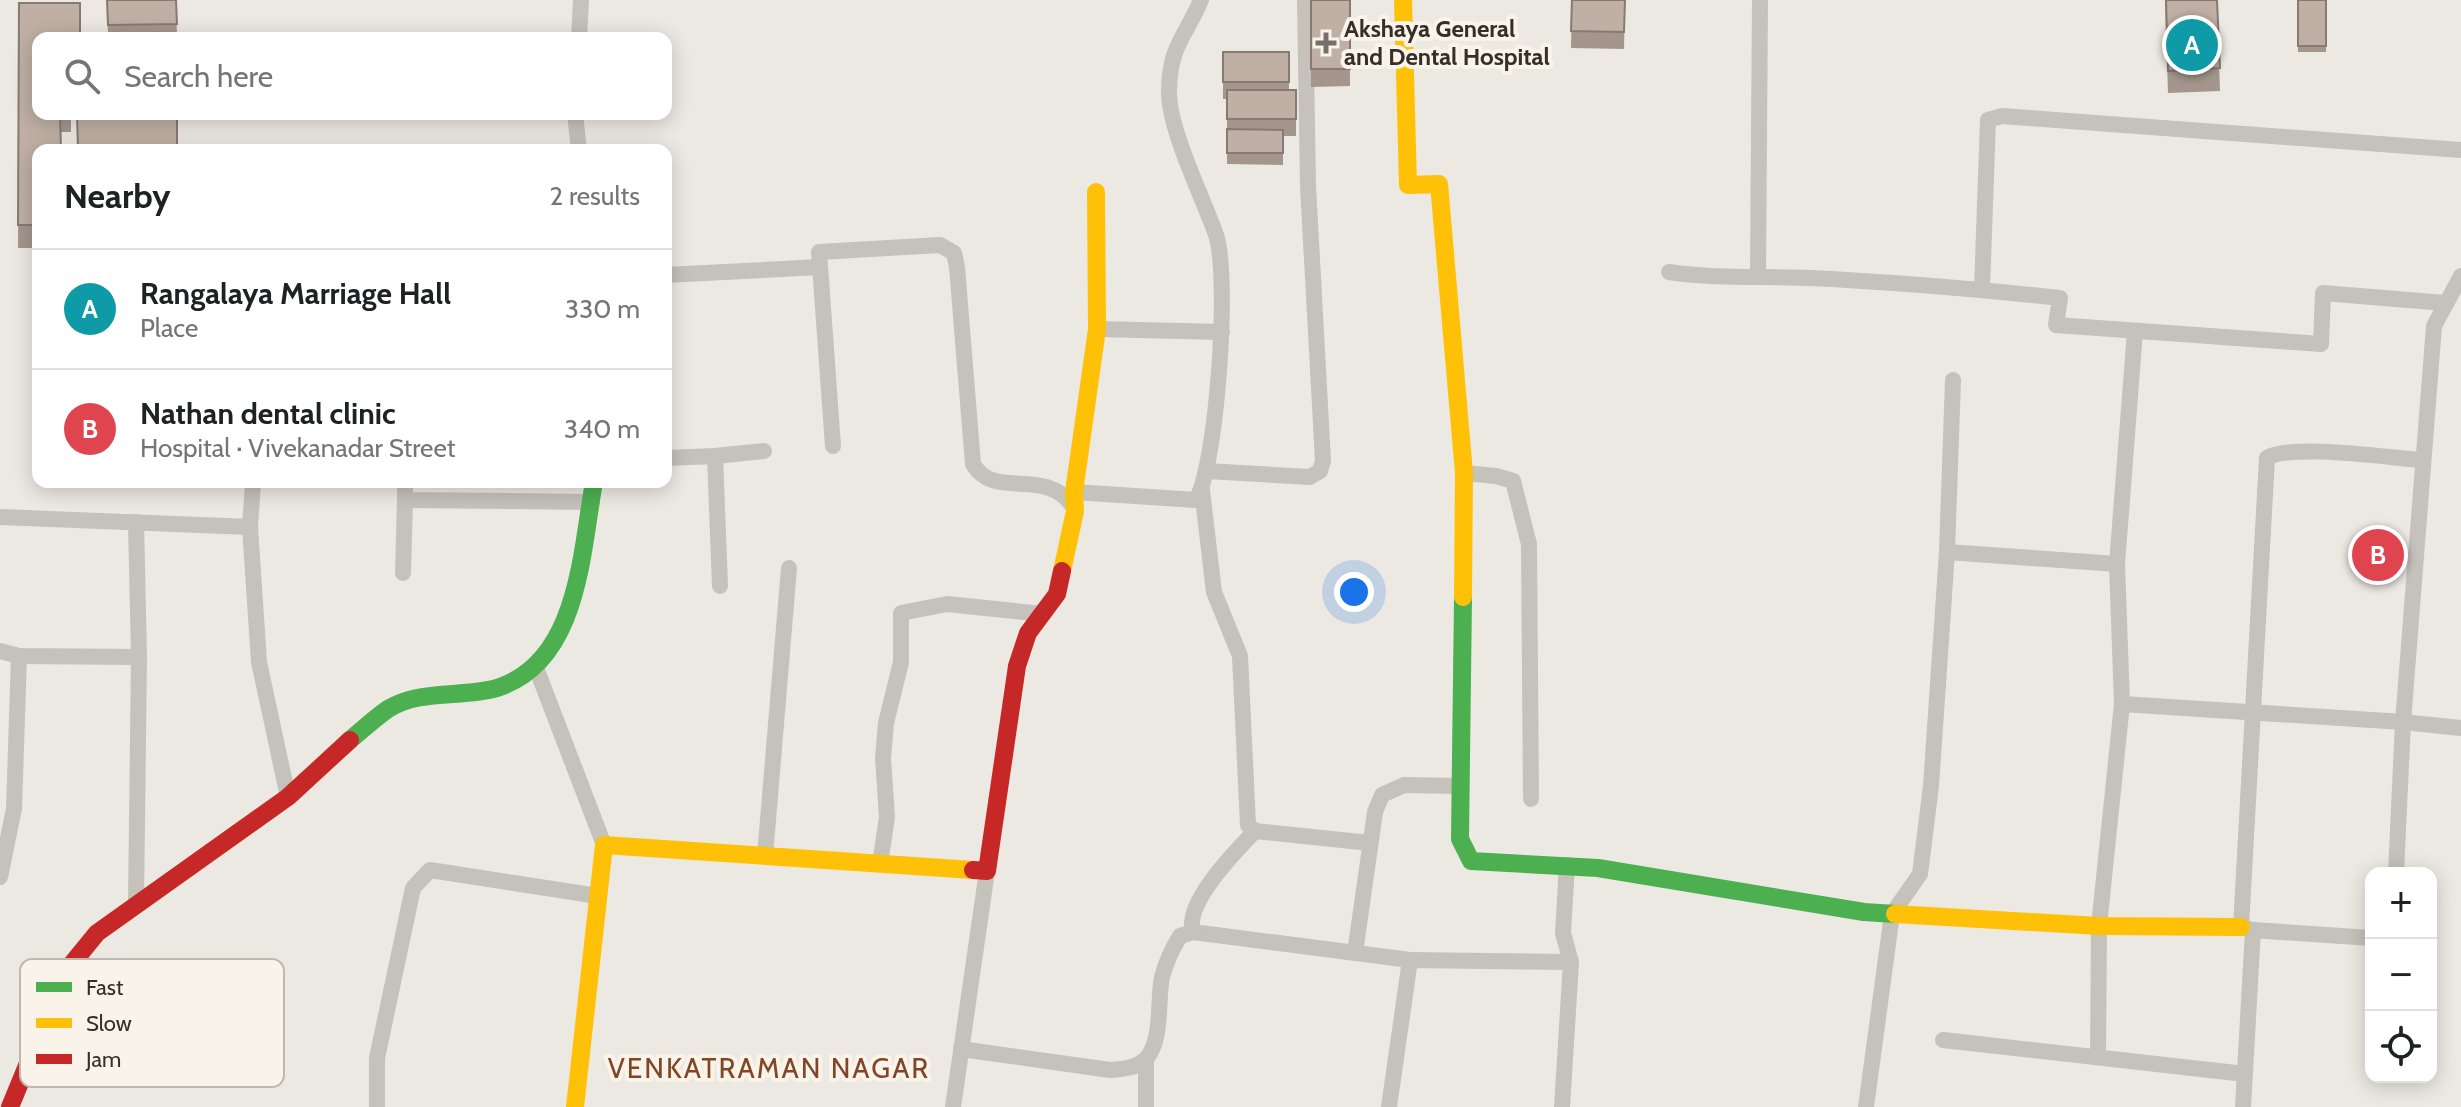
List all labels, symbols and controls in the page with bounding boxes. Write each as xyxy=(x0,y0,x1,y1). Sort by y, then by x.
place label: Akshaya General and Dental Hospital xyxy=(1344,14,1550,71)
pin: A xyxy=(2166,15,2218,75)
search box xyxy=(32,32,672,120)
marker: Akshaya General and Dental Hospital xyxy=(1315,32,1337,54)
icon: search xyxy=(60,54,104,98)
text: Search here xyxy=(124,58,273,95)
text: Nearby xyxy=(64,175,171,217)
text: 2 results xyxy=(549,180,640,212)
text: Rangalaya Marriage Hall xyxy=(140,275,451,312)
text: A xyxy=(82,293,98,325)
text: 330 m xyxy=(565,293,640,325)
text: Place xyxy=(140,312,198,344)
text: Nathan dental clinic xyxy=(140,395,396,432)
text: B xyxy=(82,413,98,445)
text: 340 m xyxy=(564,413,640,445)
text: Hospital · Vivekanadar Street xyxy=(140,432,456,464)
pin: B xyxy=(2352,525,2404,585)
your location xyxy=(1334,572,1374,612)
map controls xyxy=(2365,867,2437,1083)
button: + xyxy=(2365,867,2437,939)
button: − xyxy=(2365,939,2437,1011)
legend xyxy=(20,959,284,1087)
text: Fast xyxy=(86,974,124,1001)
text: Slow xyxy=(86,1010,132,1037)
button: locate xyxy=(2365,1011,2437,1083)
text: Jam xyxy=(85,1046,121,1073)
district label: VENKATRAMAN NAGAR xyxy=(608,1051,930,1085)

